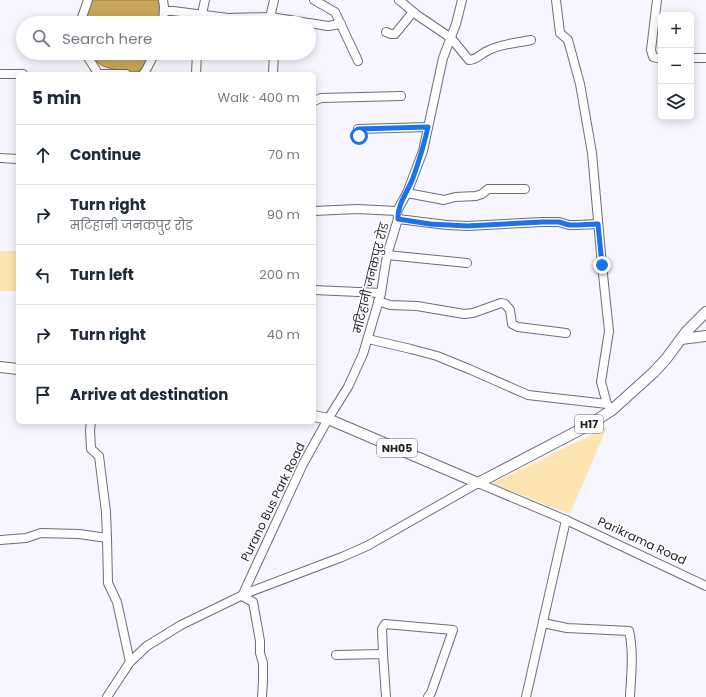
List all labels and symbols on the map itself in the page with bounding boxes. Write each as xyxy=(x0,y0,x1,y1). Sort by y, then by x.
route start xyxy=(350,127,368,145)
street label: मटिहानी जनकपुर रोड xyxy=(348,220,393,336)
route end xyxy=(593,256,611,274)
road number: H17 xyxy=(575,415,603,433)
street label: Purano Bus Park Road xyxy=(236,439,309,564)
road number: NH05 xyxy=(377,439,417,457)
street label: Parikrama Road xyxy=(595,513,689,569)

